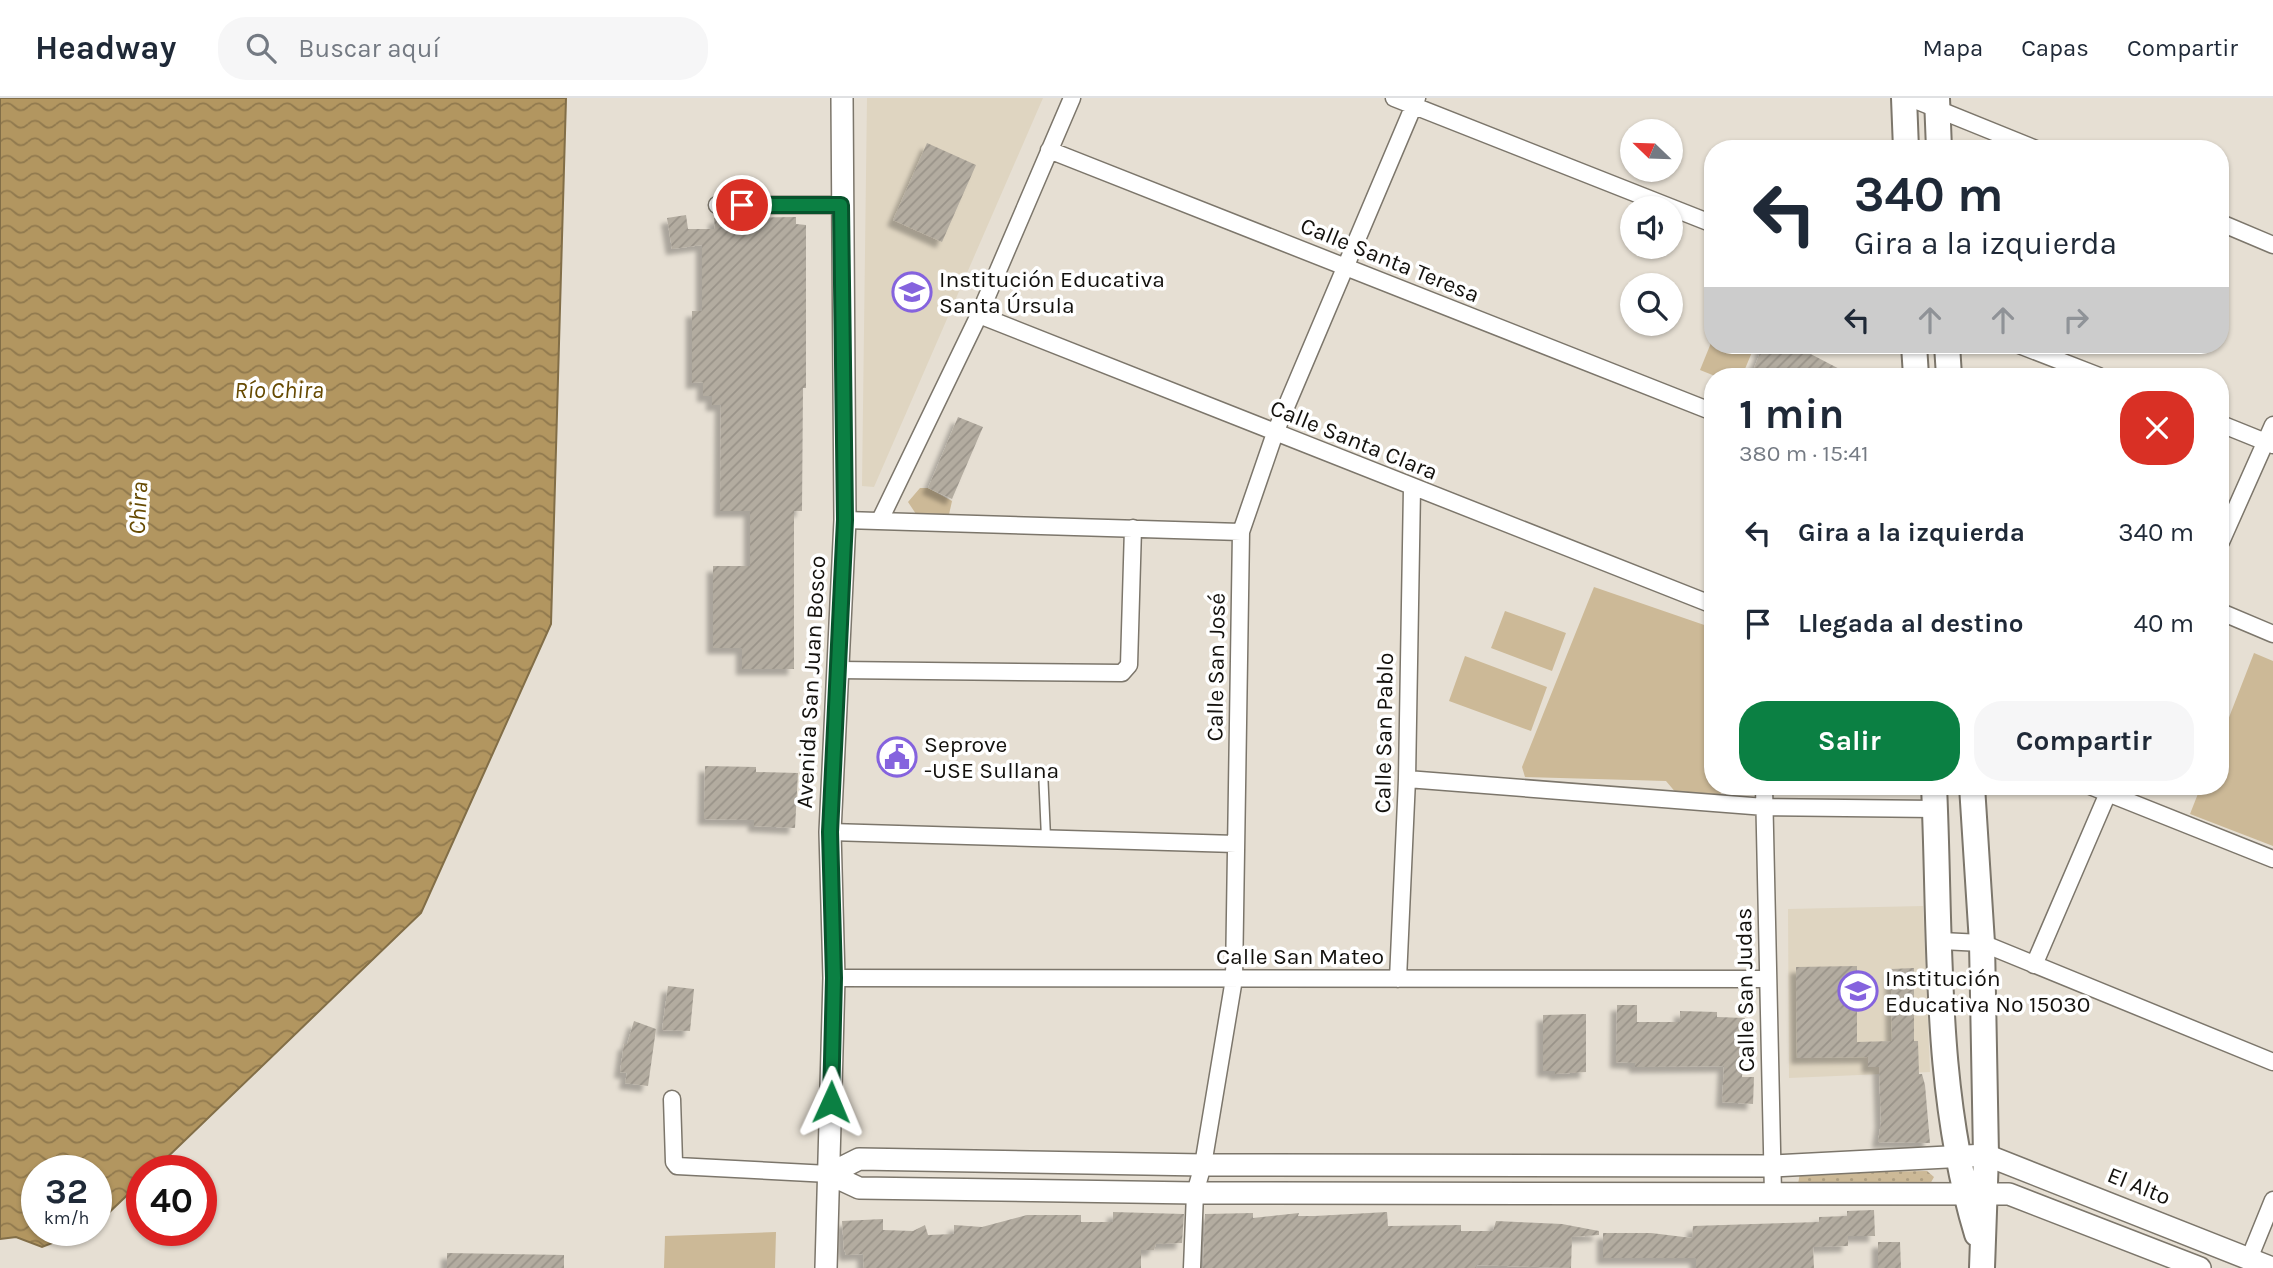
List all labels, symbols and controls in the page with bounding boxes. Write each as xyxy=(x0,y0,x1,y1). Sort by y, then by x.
search box xyxy=(218,17,708,80)
text: Headway xyxy=(35,29,176,67)
icon: search xyxy=(242,29,280,67)
text: Buscar aquí xyxy=(298,33,440,64)
text: Mapa xyxy=(1922,34,1983,62)
text: Capas xyxy=(2021,34,2089,62)
text: Compartir xyxy=(2127,34,2238,62)
north arrow xyxy=(1620,119,1684,182)
map controls xyxy=(1620,119,1683,336)
text: 340 m xyxy=(1854,166,2004,223)
icon: left xyxy=(1739,168,1830,259)
pin xyxy=(712,175,772,235)
icon: arrive xyxy=(723,186,761,224)
button: sound xyxy=(1620,196,1683,259)
street label: Calle Santa Teresa xyxy=(1297,212,1483,308)
text: Gira a la izquierda xyxy=(1854,225,2117,262)
place label: Institución Educativa Santa Úrsula xyxy=(939,266,1165,319)
school or university icon: Institución Educativa Santa Úrsula xyxy=(891,271,933,313)
button: search xyxy=(1620,273,1683,336)
icon: left xyxy=(1838,301,1876,339)
icon: ahead xyxy=(1911,301,1949,339)
icon: ahead xyxy=(1984,301,2022,339)
icon: right xyxy=(2057,301,2095,339)
water label: Río Chira xyxy=(234,376,324,404)
text: 1 min xyxy=(1739,389,1844,439)
button: close xyxy=(2120,391,2194,465)
street label: Calle Santa Clara xyxy=(1266,394,1442,486)
text: 380 m · 15:41 xyxy=(1739,440,1869,467)
water label: Chira xyxy=(123,481,153,535)
icon: left xyxy=(1739,514,1777,552)
text: Gira a la izquierda xyxy=(1798,517,2025,548)
text: 340 m xyxy=(2118,517,2194,548)
street label: Avenida San Juan Bosco xyxy=(791,555,831,809)
street label: Calle San José xyxy=(1201,592,1231,742)
icon: arrive xyxy=(1739,605,1777,643)
text: Llegada al destino xyxy=(1798,608,2024,639)
text: 40 m xyxy=(2134,608,2194,639)
street label: Calle San Pablo xyxy=(1369,652,1399,814)
button: Salir xyxy=(1739,701,1960,781)
button: Compartir xyxy=(1974,701,2194,781)
place label: Seprove -USE Sullana xyxy=(924,731,1059,784)
public building icon: Seprove -USE Sullana xyxy=(876,736,918,778)
street label: Calle San Judas xyxy=(1730,908,1760,1072)
street label: Calle San Mateo xyxy=(1216,943,1384,970)
place label: Institución Educativa Nº 15030 xyxy=(1885,965,2090,1018)
school or university icon: Institución Educativa Nº 15030 xyxy=(1837,970,1879,1012)
position arrow xyxy=(794,1065,868,1139)
speed limit sign: 40 xyxy=(126,1155,217,1246)
street label: El Alto xyxy=(2103,1161,2175,1211)
text: 32 xyxy=(45,1171,88,1212)
text: km/h xyxy=(44,1207,89,1229)

